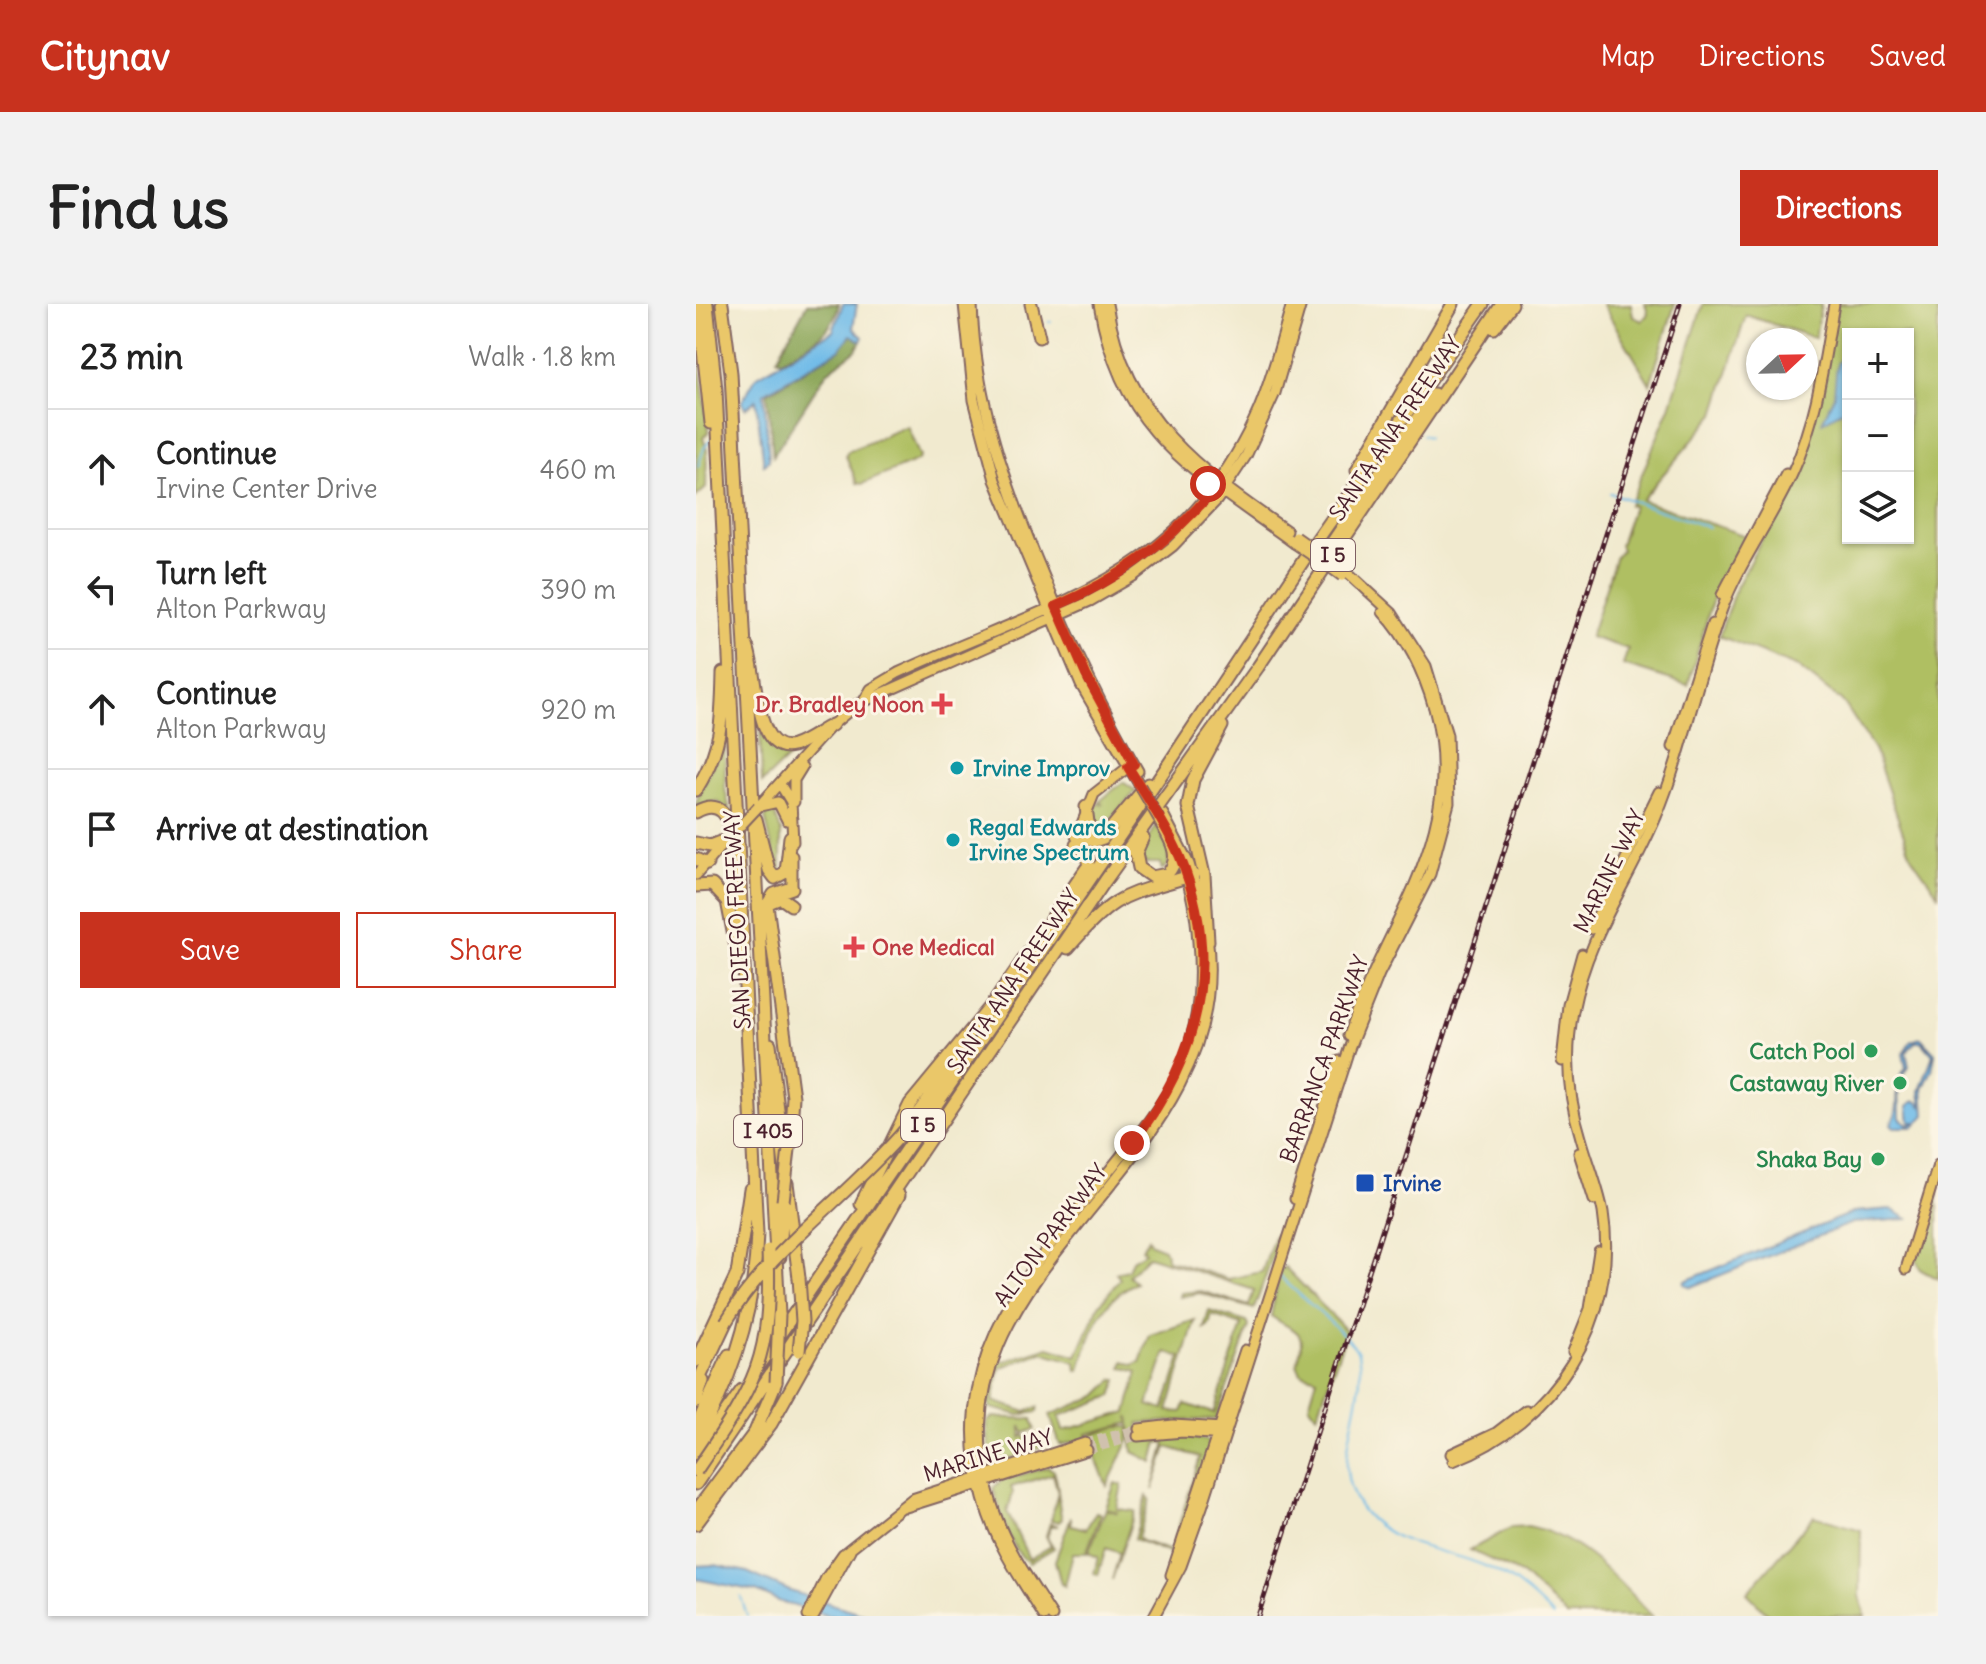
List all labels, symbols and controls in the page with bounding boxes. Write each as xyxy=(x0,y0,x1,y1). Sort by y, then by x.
text: Citynav xyxy=(40,33,170,80)
text: Map xyxy=(1600,38,1655,74)
text: Directions xyxy=(1699,38,1825,74)
text: Saved xyxy=(1869,38,1946,74)
button: Directions xyxy=(1740,170,1938,246)
text: Find us xyxy=(48,173,229,243)
north arrow xyxy=(1746,328,1818,400)
map controls xyxy=(1842,328,1914,544)
button: + xyxy=(1842,328,1914,400)
street label: SANTA ANA FREEWAY xyxy=(1323,330,1467,526)
text: 23 min xyxy=(80,335,183,378)
text: Walk · 1.8 km xyxy=(468,340,616,373)
button: − xyxy=(1842,400,1914,472)
text: Continue xyxy=(156,434,277,472)
icon: ahead xyxy=(80,447,124,491)
text: 460 m xyxy=(540,453,616,486)
route start xyxy=(1190,466,1226,502)
text: Irvine Center Drive xyxy=(156,472,378,505)
button: layers xyxy=(1842,472,1914,544)
road number: I 5 xyxy=(1311,539,1355,571)
text: Turn left xyxy=(156,554,267,592)
icon: left xyxy=(80,567,124,611)
text: 390 m xyxy=(540,573,616,606)
text: Alton Parkway xyxy=(156,592,327,625)
text: Continue xyxy=(156,674,277,712)
icon: ahead xyxy=(80,687,124,731)
place label: Dr. Bradley Noon xyxy=(755,690,924,718)
text: 920 m xyxy=(541,693,616,726)
marker: Dr. Bradley Noon xyxy=(931,693,953,715)
text: Alton Parkway xyxy=(156,712,327,745)
place label: Irvine Improv xyxy=(973,754,1110,782)
marker: Irvine Improv xyxy=(948,759,966,777)
street label: MARINE WAY xyxy=(1567,805,1651,937)
icon: arrive xyxy=(80,807,124,851)
text: Arrive at destination xyxy=(156,810,428,848)
street label: SAN DIEGO FREEWAY xyxy=(717,810,757,1030)
place label: Regal Edwards Irvine Spectrum xyxy=(969,813,1129,866)
marker: Regal Edwards Irvine Spectrum xyxy=(944,831,962,849)
street label: SANTA ANA FREEWAY xyxy=(941,883,1085,1079)
button: Save xyxy=(80,912,340,988)
button: Share xyxy=(356,912,616,988)
place label: One Medical xyxy=(872,933,995,961)
marker: One Medical xyxy=(843,936,865,958)
street label: BARRANCA PARKWAY xyxy=(1273,951,1375,1167)
place label: Catch Pool xyxy=(1749,1037,1855,1065)
marker: Catch Pool xyxy=(1862,1042,1880,1060)
place label: Castaway River xyxy=(1729,1069,1885,1097)
marker: Castaway River xyxy=(1891,1074,1909,1092)
road number: I 5 xyxy=(901,1109,945,1141)
road number: I 405 xyxy=(734,1115,802,1147)
route end xyxy=(1114,1125,1150,1161)
place label: Shaka Bay xyxy=(1756,1145,1862,1173)
marker: Shaka Bay xyxy=(1869,1150,1887,1168)
street label: ALTON PARKWAY xyxy=(987,1158,1113,1312)
place label: Irvine xyxy=(1383,1169,1442,1197)
marker: Irvine xyxy=(1354,1172,1376,1194)
street label: MARINE WAY xyxy=(920,1422,1056,1488)

